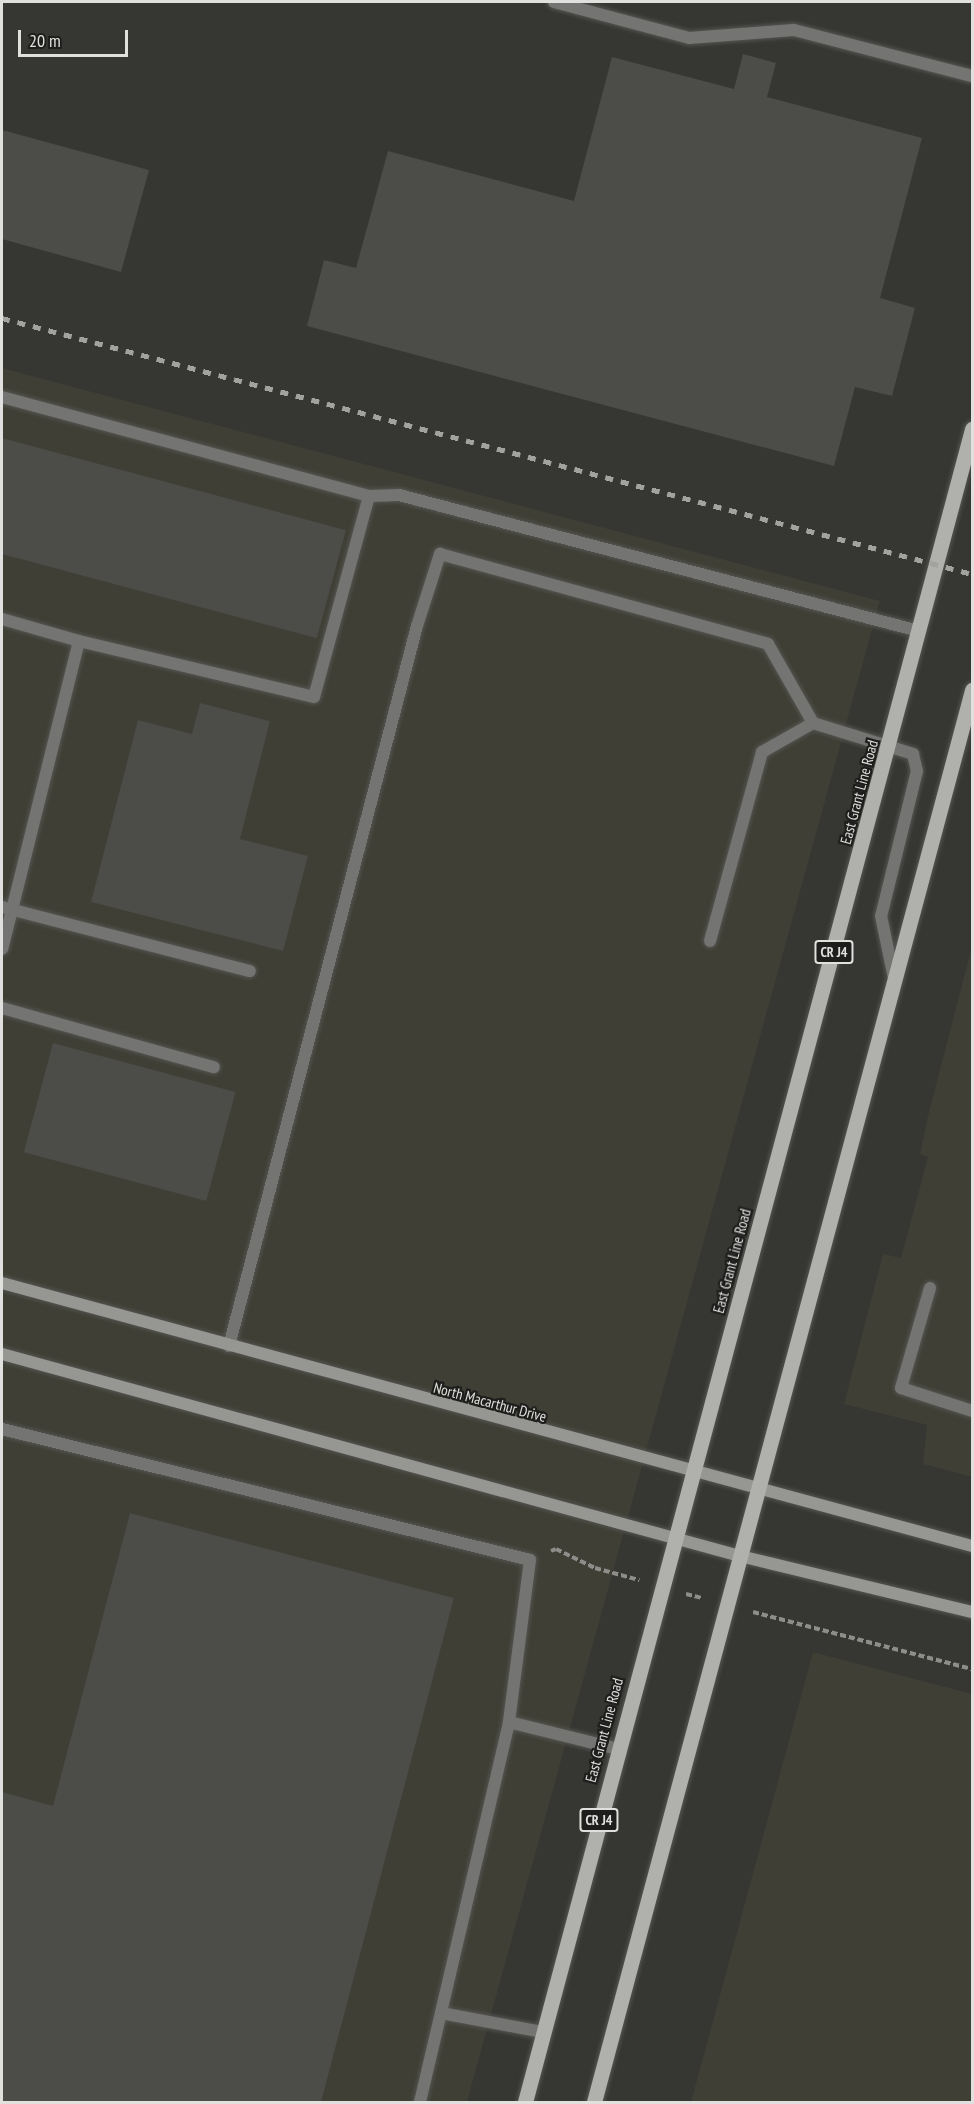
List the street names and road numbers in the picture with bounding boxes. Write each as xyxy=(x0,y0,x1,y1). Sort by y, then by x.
street label: East Grant Line Road xyxy=(836,738,882,846)
road number: CR J4 xyxy=(813,941,855,963)
street label: East Grant Line Road xyxy=(709,1207,755,1315)
street label: North Macarthur Drive xyxy=(432,1378,548,1426)
street label: East Grant Line Road xyxy=(581,1676,627,1784)
road number: CR J4 xyxy=(578,1809,620,1831)

